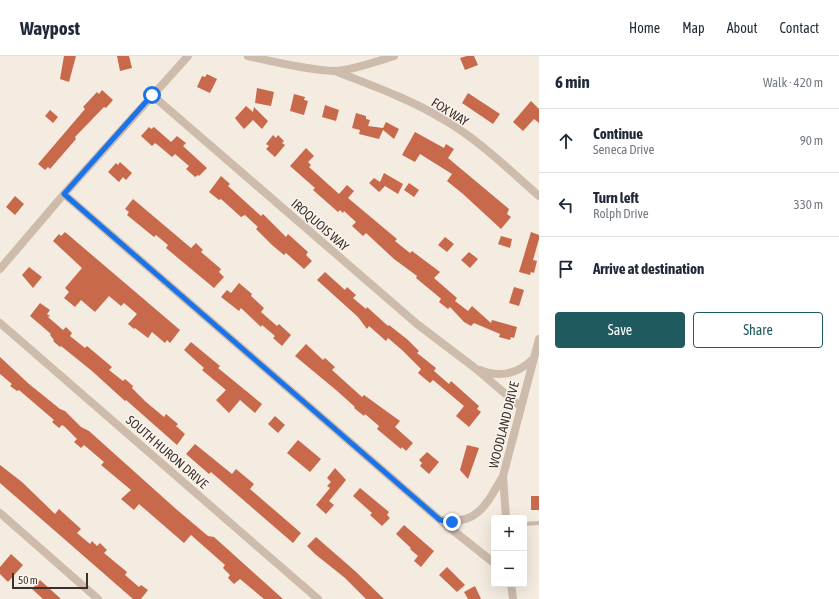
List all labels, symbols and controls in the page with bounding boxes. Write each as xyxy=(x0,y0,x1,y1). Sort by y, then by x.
text: Waypost xyxy=(20,17,80,39)
text: Home xyxy=(629,20,660,36)
text: Map xyxy=(682,20,705,36)
text: About xyxy=(727,20,758,36)
text: Contact xyxy=(780,20,819,36)
text: 6 min xyxy=(555,72,590,92)
text: Walk · 420 m xyxy=(763,75,823,90)
route start xyxy=(143,86,161,104)
street label: FOX WAY xyxy=(429,95,472,129)
text: Continue xyxy=(593,125,643,142)
icon: ahead xyxy=(555,130,577,152)
text: 90 m xyxy=(800,133,823,148)
text: Seneca Drive xyxy=(593,142,654,157)
text: Turn left xyxy=(593,189,639,206)
icon: left xyxy=(555,194,577,216)
street label: IROQUOIS WAY xyxy=(288,196,352,254)
text: 330 m xyxy=(794,197,823,212)
text: Rolph Drive xyxy=(593,206,649,221)
icon: arrive xyxy=(555,258,577,280)
text: Arrive at destination xyxy=(593,260,704,277)
button: Save xyxy=(555,312,685,348)
button: Share xyxy=(693,312,823,348)
street label: WOODLAND DRIVE xyxy=(486,380,522,470)
street label: SOUTH HURON DRIVE xyxy=(123,412,211,492)
route end xyxy=(443,513,461,531)
map controls xyxy=(491,515,527,587)
button: + xyxy=(491,515,527,551)
button: − xyxy=(491,551,527,587)
scale bar xyxy=(12,571,88,590)
text: 50 m xyxy=(18,574,38,586)

